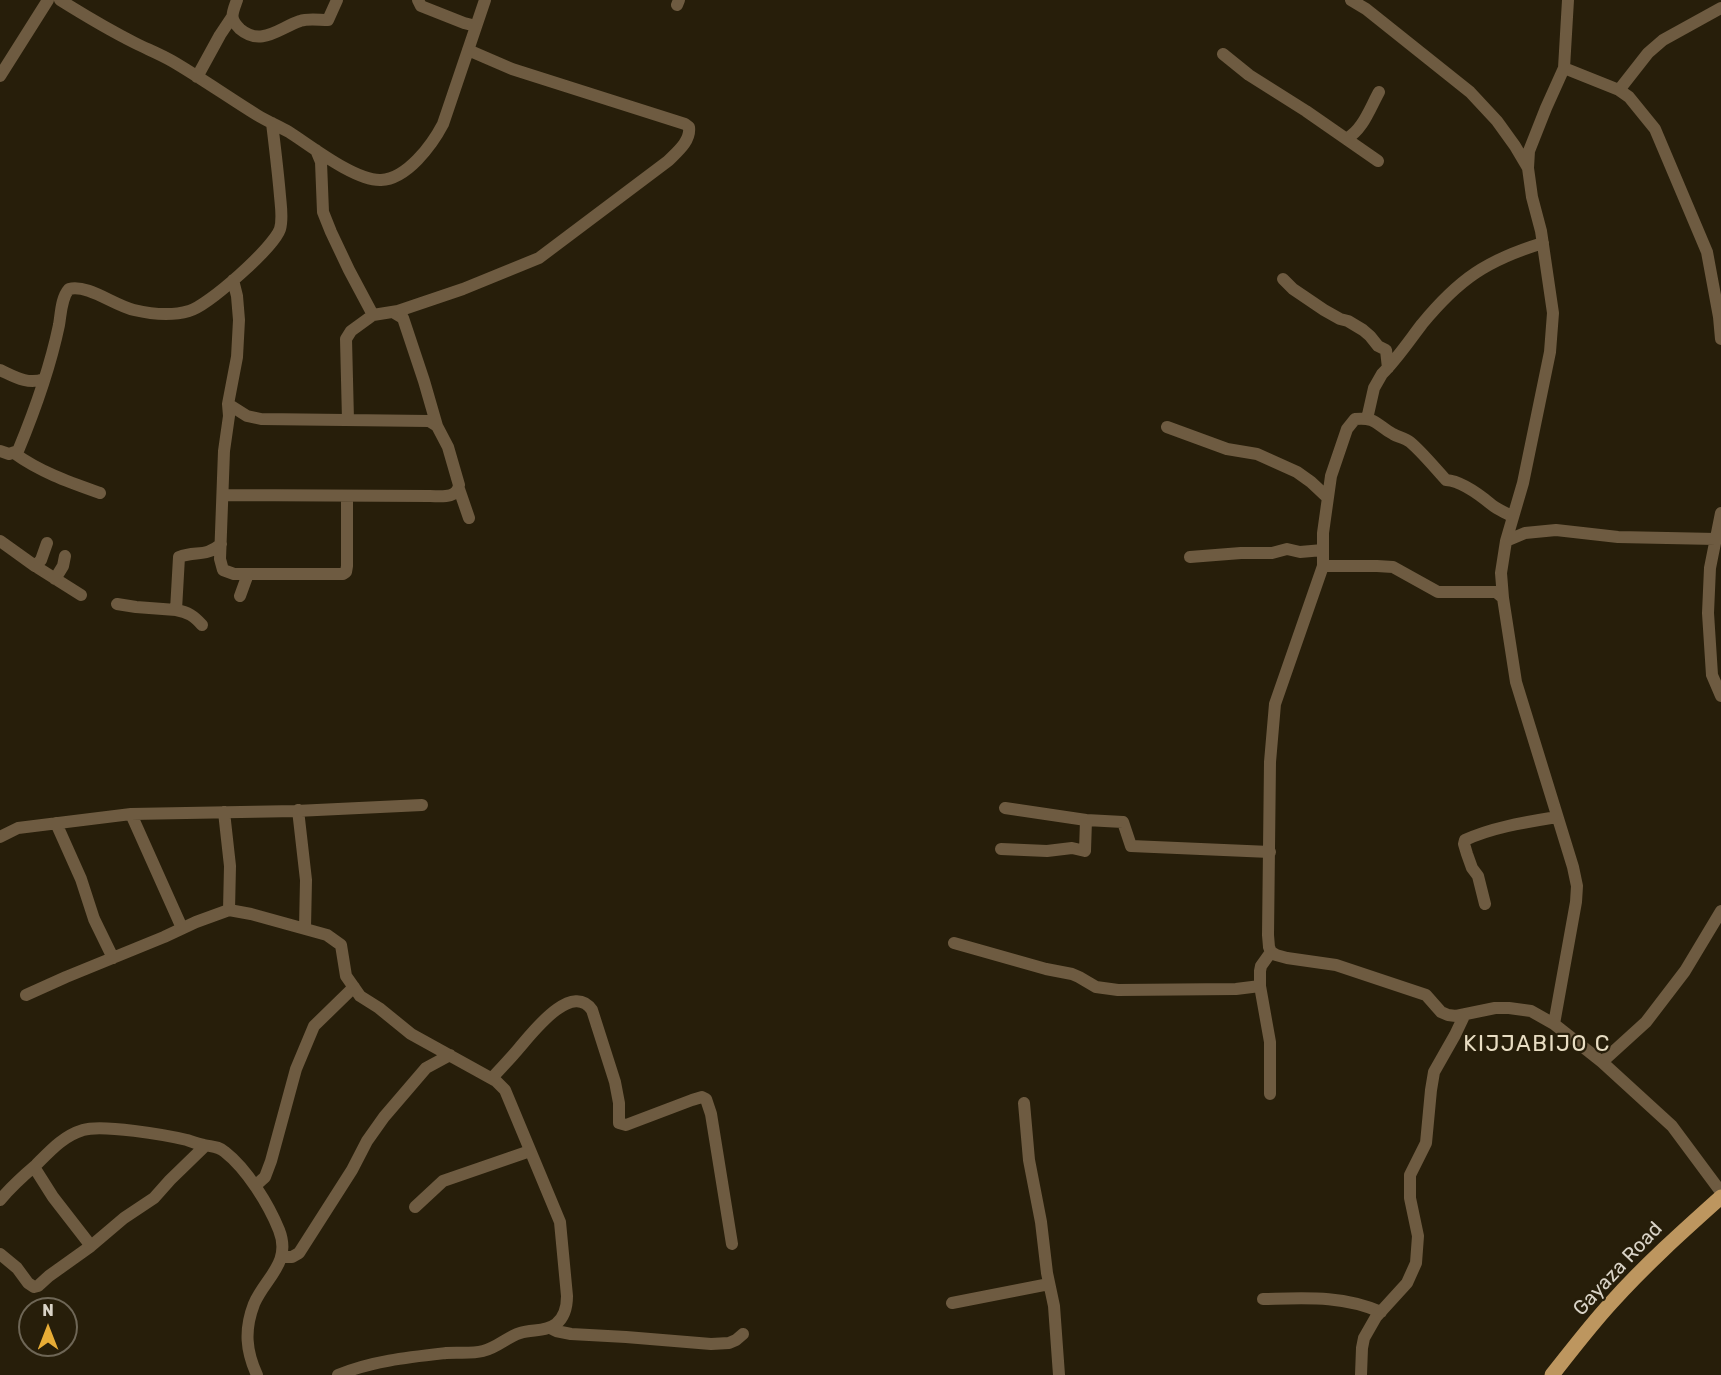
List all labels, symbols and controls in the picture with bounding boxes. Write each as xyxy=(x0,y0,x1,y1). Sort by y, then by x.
district label: KIJJABIJO C xyxy=(1463,1032,1611,1058)
street label: Gayaza Road xyxy=(1568,1217,1668,1321)
north arrow xyxy=(18,1297,78,1357)
text: N xyxy=(42,1301,54,1320)

